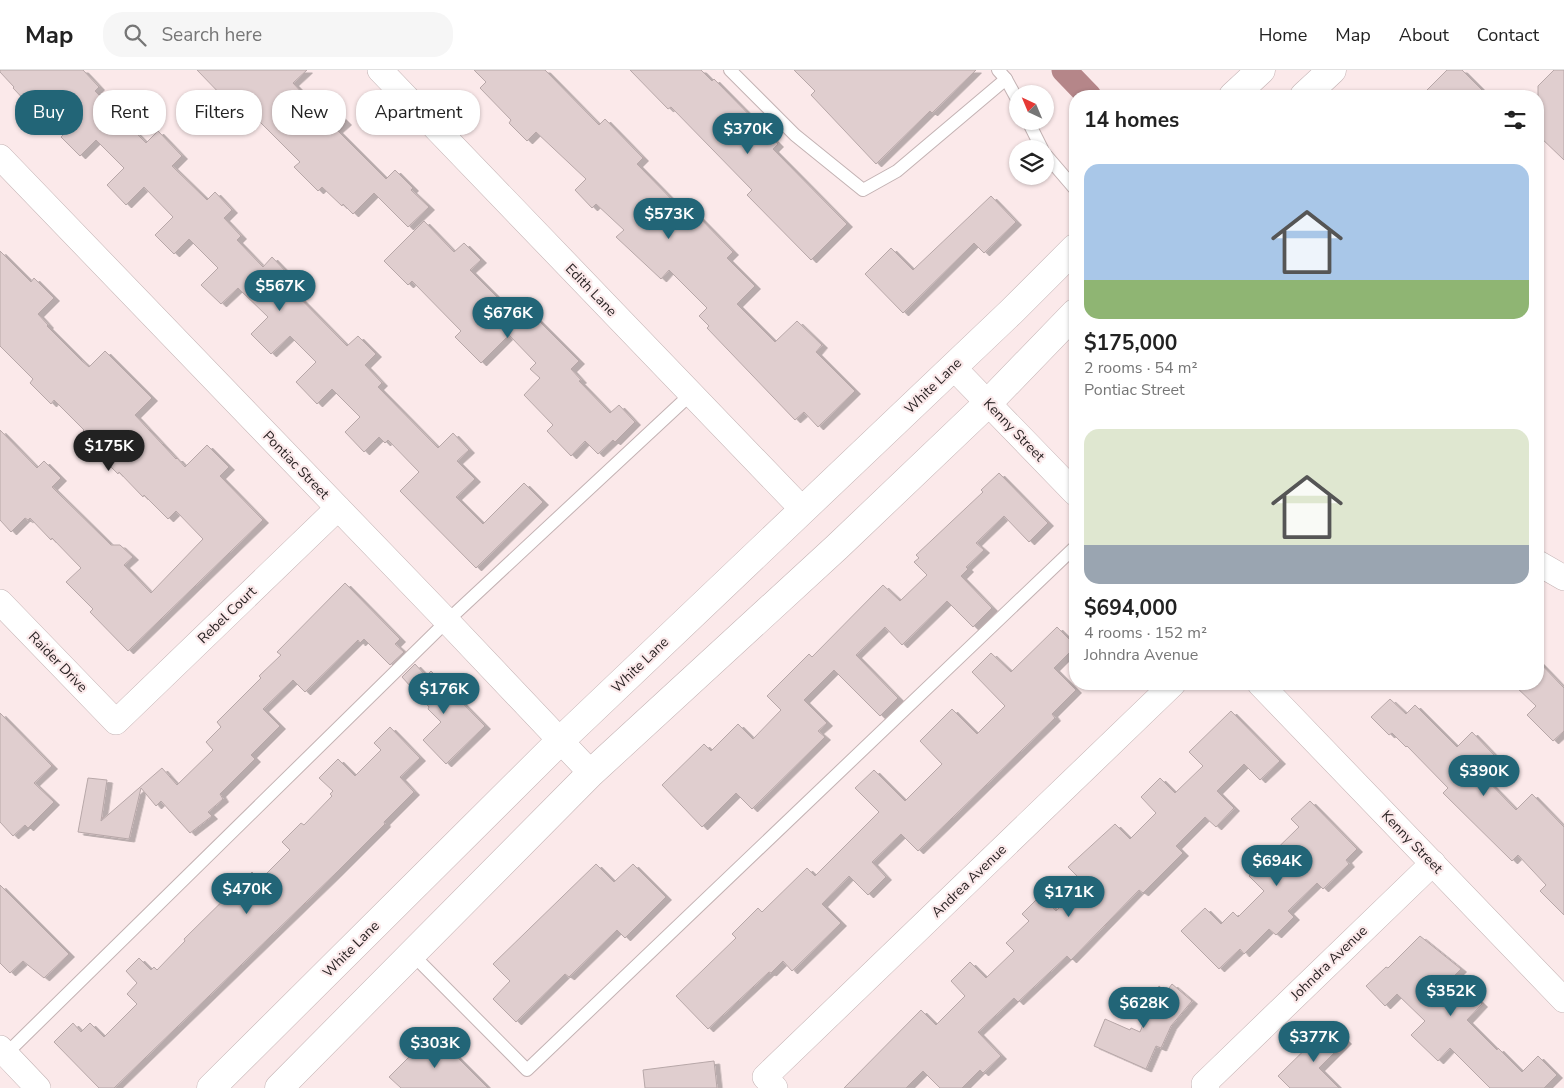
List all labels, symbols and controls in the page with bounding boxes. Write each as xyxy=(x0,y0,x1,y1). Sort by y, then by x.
search box xyxy=(103,12,453,57)
text: Map xyxy=(25,19,73,51)
icon: search xyxy=(121,21,149,49)
text: Search here xyxy=(161,22,262,48)
text: Home xyxy=(1259,23,1307,47)
text: Map xyxy=(1335,23,1371,47)
text: About xyxy=(1399,23,1449,47)
text: Contact xyxy=(1477,23,1539,47)
north arrow xyxy=(1009,85,1054,130)
map controls xyxy=(1009,85,1054,185)
chip: Buy xyxy=(15,90,83,135)
chip: Rent xyxy=(93,90,166,135)
chip: Filters xyxy=(176,90,262,135)
chip: New xyxy=(272,90,346,135)
chip: Apartment xyxy=(356,90,480,135)
text: 14 homes xyxy=(1084,106,1179,134)
icon: filters xyxy=(1501,106,1529,134)
pin: $370K xyxy=(713,112,783,155)
text: $370K xyxy=(723,118,773,140)
button: layers xyxy=(1009,140,1054,185)
icon: home xyxy=(1262,197,1352,287)
pin: $573K xyxy=(634,198,704,240)
text: $573K xyxy=(644,203,694,225)
street label: Edith Lane xyxy=(561,260,621,320)
pin: $567K xyxy=(245,270,315,312)
text: $567K xyxy=(255,275,305,297)
pin: $676K xyxy=(473,296,543,339)
text: $676K xyxy=(483,302,533,324)
text: $175,000 xyxy=(1084,329,1177,357)
street label: White Lane xyxy=(900,354,966,418)
text: 2 rooms · 54 m² xyxy=(1084,357,1197,379)
text: Pontiac Street xyxy=(1084,379,1185,401)
street label: Kenny Street xyxy=(979,394,1049,466)
street label: Pontiac Street xyxy=(259,427,334,503)
pin: $175K xyxy=(74,430,144,472)
text: $175K xyxy=(84,435,134,457)
icon: home xyxy=(1262,462,1352,552)
street label: Rebel Court xyxy=(193,582,261,648)
text: $694,000 xyxy=(1084,594,1177,622)
text: 4 rooms · 152 m² xyxy=(1084,622,1207,644)
street label: Raider Drive xyxy=(24,628,92,696)
street label: White Lane xyxy=(607,633,673,697)
text: Johndra Avenue xyxy=(1084,644,1198,666)
pin: $176K xyxy=(409,672,479,715)
text: $176K xyxy=(419,678,469,700)
pin: $390K xyxy=(1449,754,1519,797)
text: $390K xyxy=(1459,760,1509,782)
street label: Kenny Street xyxy=(1377,806,1447,878)
street label: Andrea Avenue xyxy=(927,840,1011,922)
pin: $694K xyxy=(1242,844,1312,887)
text: $694K xyxy=(1252,850,1302,872)
pin: $470K xyxy=(212,872,282,915)
pin: $171K xyxy=(1034,876,1104,918)
text: $470K xyxy=(222,878,272,900)
text: $171K xyxy=(1044,881,1094,903)
street label: White Lane xyxy=(319,917,383,981)
street label: Johndra Avenue xyxy=(1286,921,1372,1005)
pin: $352K xyxy=(1416,974,1486,1017)
text: $352K xyxy=(1426,980,1476,1002)
pin: $628K xyxy=(1109,986,1179,1029)
text: $628K xyxy=(1119,992,1169,1014)
pin: $377K xyxy=(1279,1020,1349,1063)
pin: $303K xyxy=(400,1026,470,1069)
text: $377K xyxy=(1289,1026,1339,1048)
text: $303K xyxy=(410,1032,460,1054)

